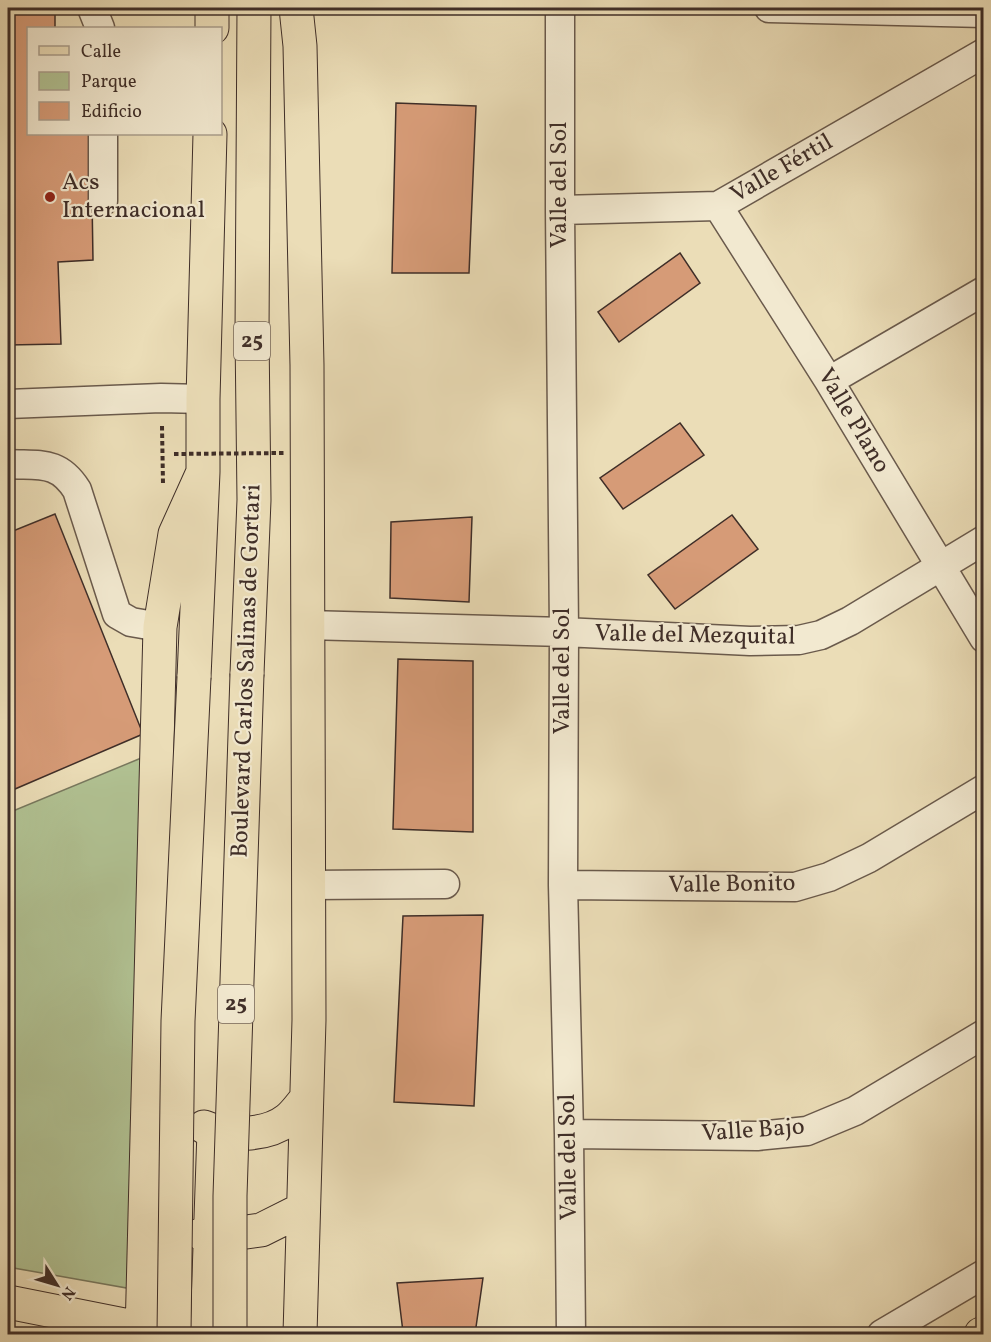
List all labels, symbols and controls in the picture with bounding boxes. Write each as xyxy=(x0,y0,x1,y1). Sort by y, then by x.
legend xyxy=(27,27,222,135)
text: Calle xyxy=(81,40,121,65)
text: Parque xyxy=(81,70,136,95)
text: Edificio xyxy=(81,100,142,125)
street label: Valle del Sol xyxy=(543,122,577,248)
street label: Valle Fértil xyxy=(724,126,840,212)
place label: Acs Internacional xyxy=(62,166,205,228)
marker: Acs Internacional xyxy=(43,190,57,204)
road number: 25 xyxy=(234,322,270,360)
street label: Valle Plano xyxy=(808,362,898,480)
street label: Boulevard Carlos Salinas de Gortari xyxy=(223,484,271,858)
street label: Valle del Sol xyxy=(546,608,580,734)
street label: Valle del Mezquital xyxy=(595,617,795,655)
street label: Valle Bonito xyxy=(668,867,796,903)
road number: 25 xyxy=(218,985,254,1023)
street label: Valle del Sol xyxy=(551,1093,587,1221)
street label: Valle Bajo xyxy=(700,1110,806,1152)
north arrow xyxy=(27,1255,87,1315)
text: N xyxy=(55,1282,80,1304)

